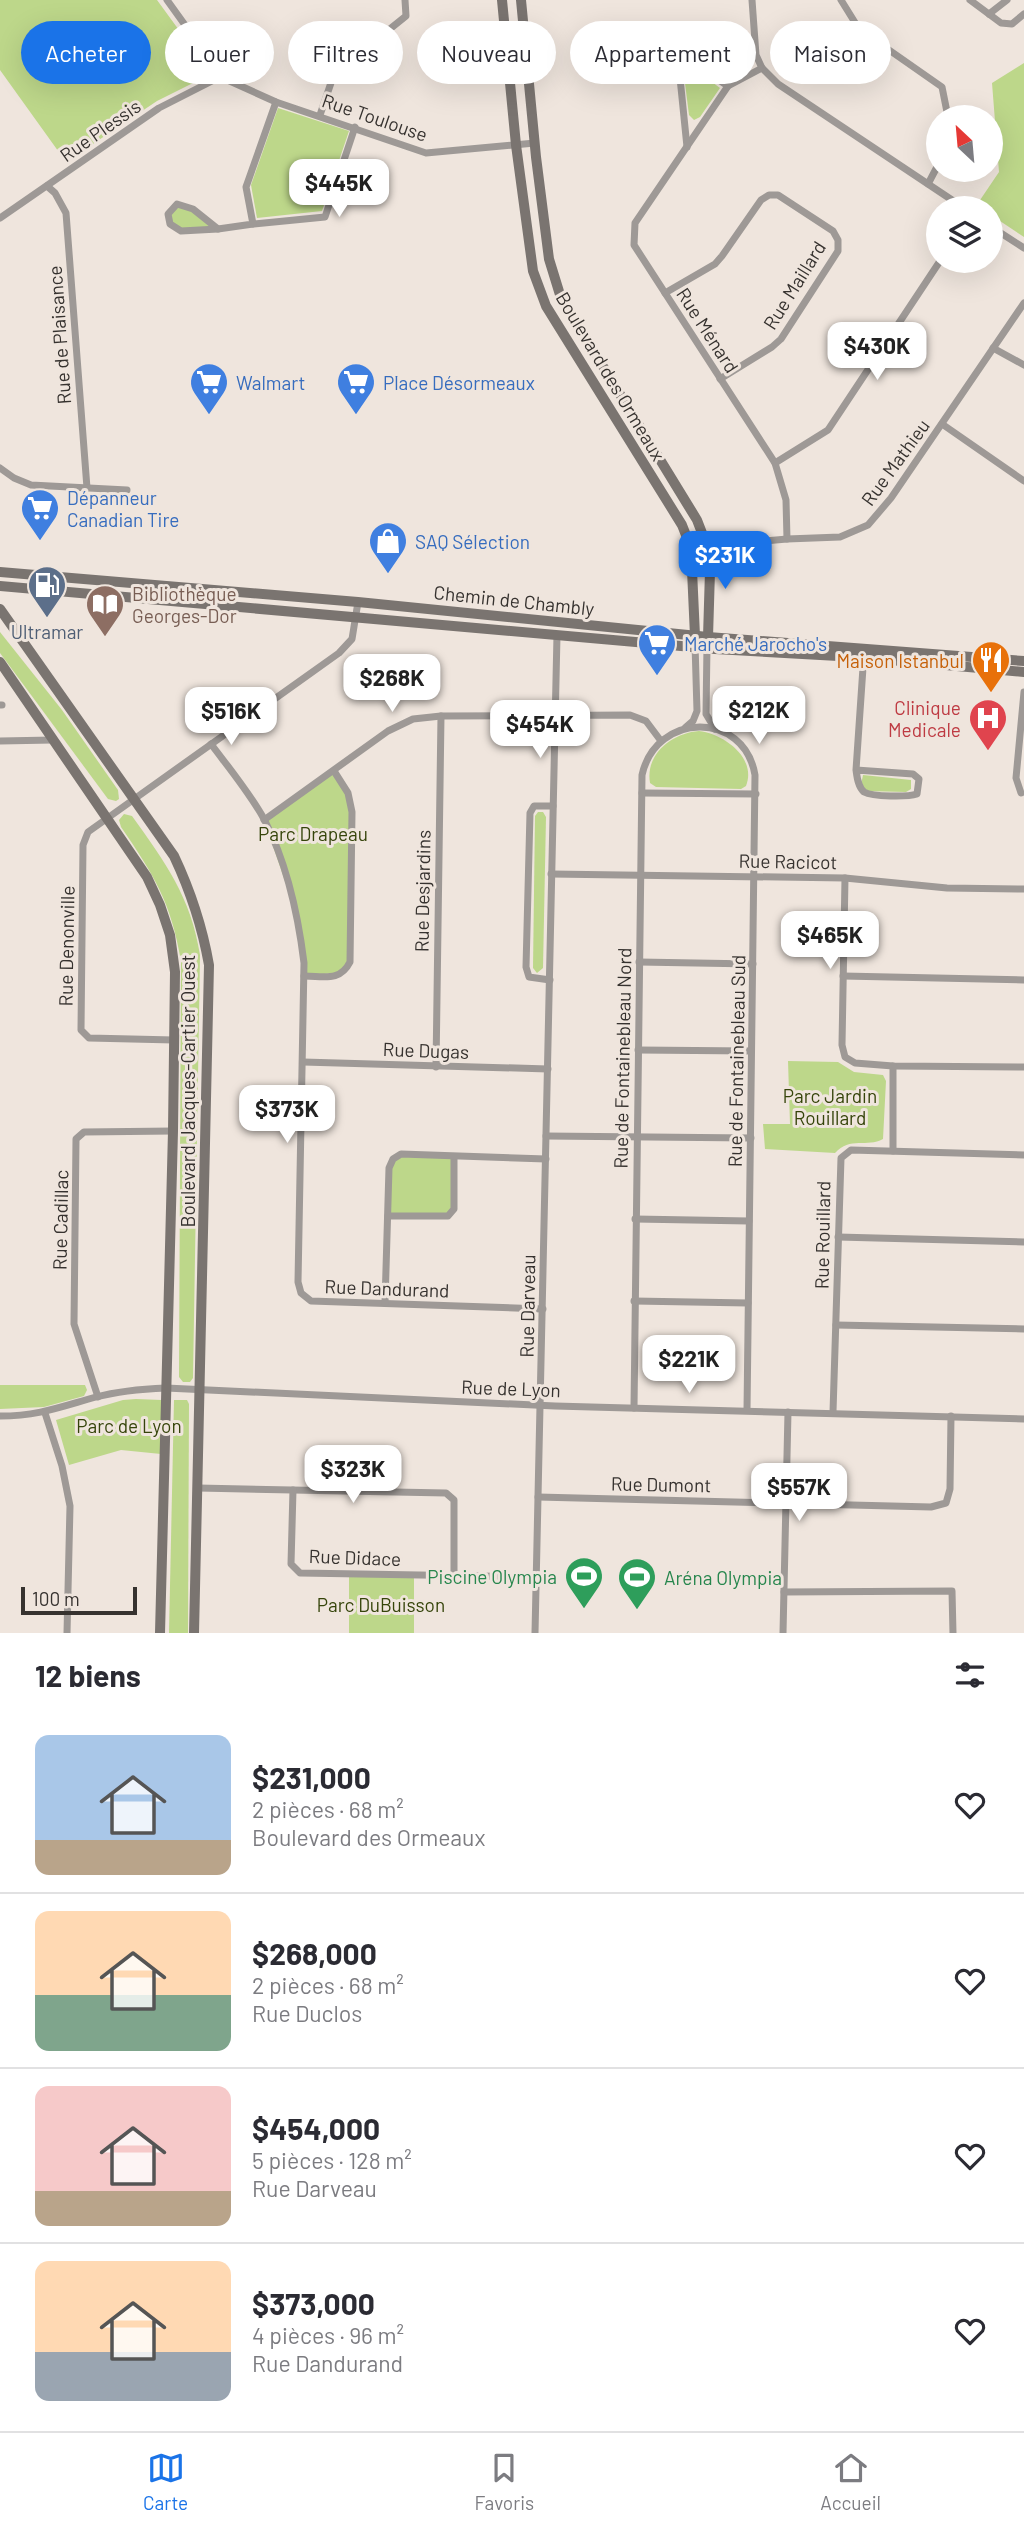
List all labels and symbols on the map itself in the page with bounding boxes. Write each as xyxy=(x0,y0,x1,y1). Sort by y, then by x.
street label: Rue Toulouse xyxy=(319,88,431,146)
street label: Rue Plessis xyxy=(55,94,145,166)
north arrow xyxy=(926,105,1003,182)
pin: $445K xyxy=(290,160,388,219)
street label: Rue Maillard xyxy=(758,237,830,333)
street label: Rue de Plaisance xyxy=(43,265,75,405)
street label: Rue Ménard xyxy=(672,283,744,377)
street label: Boulevard des Ormeaux xyxy=(551,287,671,465)
pin: $430K xyxy=(828,322,926,382)
supermarket icon: Walmart xyxy=(188,361,230,416)
supermarket icon: Place Désormeaux xyxy=(335,361,377,416)
place label: Walmart xyxy=(236,371,305,394)
place label: Place Désormeaux xyxy=(383,371,535,394)
street label: Rue Mathieu xyxy=(856,414,934,510)
place label: Dépanneur Canadian Tire xyxy=(67,486,179,531)
supermarket icon: Dépanneur Canadian Tire xyxy=(19,487,61,542)
shop icon: SAQ Sélection xyxy=(367,520,409,575)
place label: SAQ Sélection xyxy=(415,530,530,553)
pin: $231K xyxy=(676,532,774,591)
fuel station icon: Ultramar xyxy=(26,564,68,619)
street label: Chemin de Chambly xyxy=(433,580,596,620)
place label: Bibliothèque Georges-Dor xyxy=(132,582,237,627)
library icon: Bibliothèque Georges-Dor xyxy=(84,583,126,638)
place label: Ultramar xyxy=(11,620,83,643)
supermarket icon: Marché Jarocho's xyxy=(636,622,678,677)
place label: Marché Jarocho's xyxy=(684,632,827,655)
restaurant icon: Maison Istanbul xyxy=(970,639,1012,694)
place label: Maison Istanbul xyxy=(837,649,964,672)
pin: $268K xyxy=(343,654,441,714)
pin: $212K xyxy=(710,686,808,746)
pin: $516K xyxy=(182,688,280,747)
place label: Clinique Medicale xyxy=(888,696,961,741)
hospital icon: Clinique Medicale xyxy=(967,697,1009,752)
pin: $454K xyxy=(491,700,589,760)
park label: Parc Drapeau xyxy=(258,822,368,845)
street label: Rue Desjardins xyxy=(409,830,435,952)
street label: Rue Racicot xyxy=(738,849,838,873)
street label: Rue Denonville xyxy=(53,885,79,1007)
pin: $465K xyxy=(781,912,879,971)
street label: Rue de Fontainebleau Nord xyxy=(609,947,635,1169)
street label: Boulevard Jacques-Cartier Ouest xyxy=(176,955,199,1227)
street label: Rue de Fontainebleau Sud xyxy=(723,955,749,1167)
street label: Rue Dugas xyxy=(382,1037,470,1063)
park label: Parc Jardin Rouillard xyxy=(783,1084,877,1129)
pin: $373K xyxy=(238,1086,336,1145)
street label: Rue Cadillac xyxy=(48,1170,72,1270)
street label: Rue Rouillard xyxy=(810,1181,834,1289)
street label: Rue Darveau xyxy=(515,1254,539,1358)
street label: Rue Dandurand xyxy=(324,1274,450,1302)
pin: $221K xyxy=(640,1336,738,1395)
street label: Rue de Lyon xyxy=(461,1375,561,1401)
park label: Parc de Lyon xyxy=(76,1414,182,1437)
pin: $323K xyxy=(304,1446,402,1505)
pin: $557K xyxy=(750,1464,848,1523)
street label: Rue Dumont xyxy=(611,1472,711,1496)
street label: Rue Didace xyxy=(308,1544,402,1570)
sports icon: Piscine Olympia xyxy=(563,1555,605,1610)
sports icon: Aréna Olympia xyxy=(616,1556,658,1611)
place label: Piscine Olympia xyxy=(427,1565,557,1588)
place label: Aréna Olympia xyxy=(664,1566,782,1589)
scale bar xyxy=(21,1584,136,1616)
park label: Parc DuBuisson xyxy=(317,1593,445,1616)

